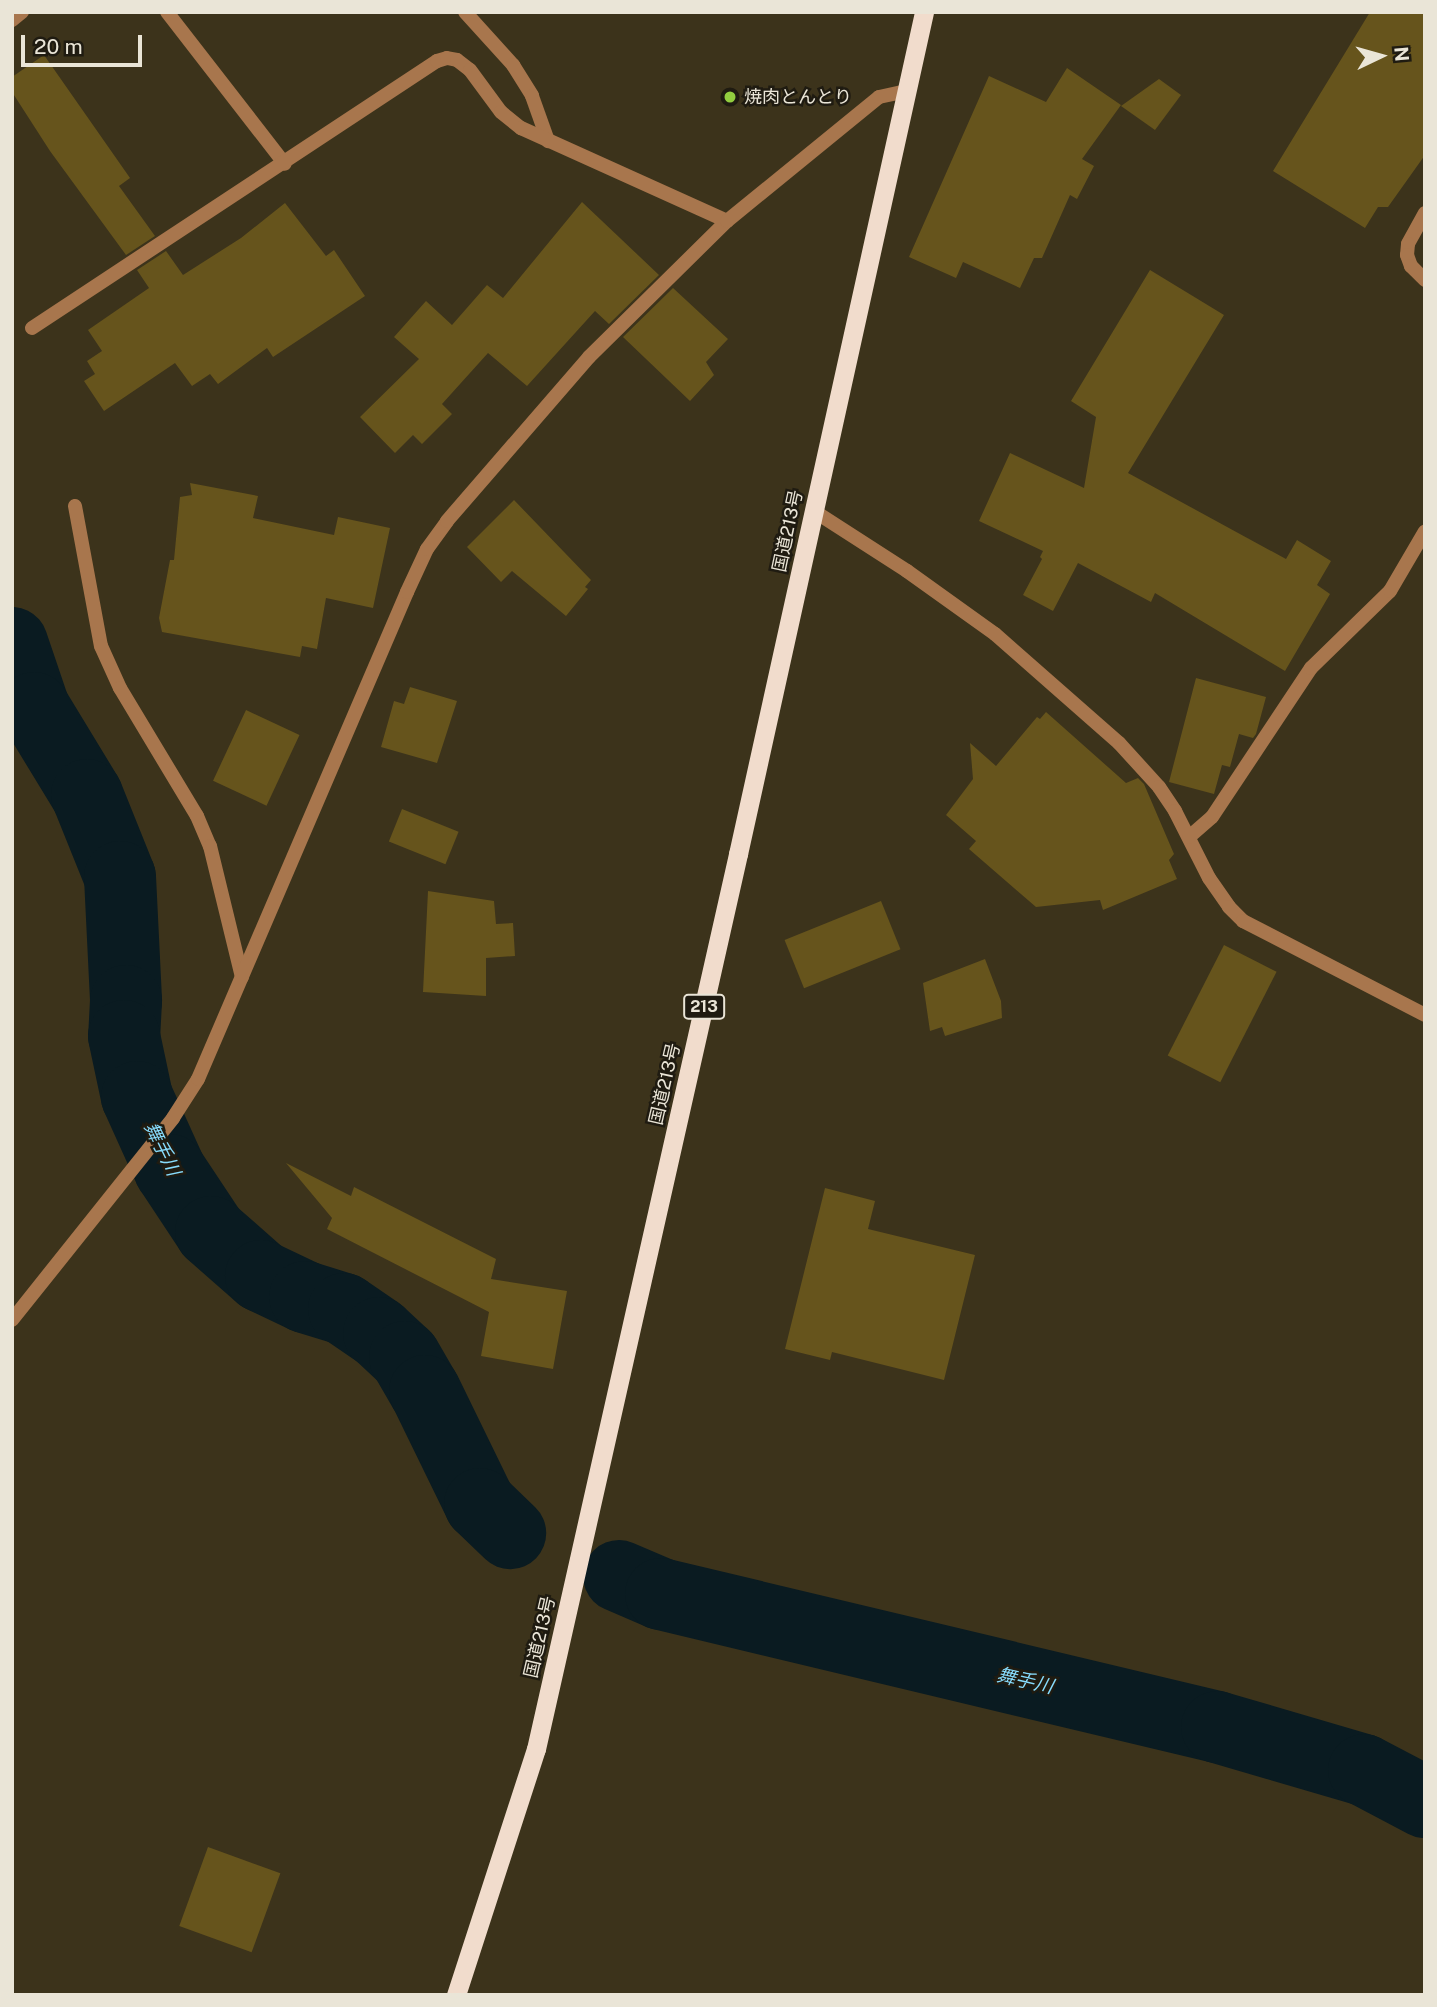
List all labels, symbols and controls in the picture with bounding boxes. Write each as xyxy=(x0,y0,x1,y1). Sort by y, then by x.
scale bar xyxy=(24,21,145,65)
north arrow xyxy=(1346,21,1416,91)
text: 20 m xyxy=(34,34,83,59)
text: N xyxy=(1390,46,1414,63)
place label: 焼肉とんとり xyxy=(744,86,852,108)
marker: 焼肉とんとり xyxy=(722,89,738,105)
street label: 国道213号 xyxy=(769,488,807,574)
road number: 213 xyxy=(683,995,725,1020)
street label: 国道213号 xyxy=(645,1041,685,1127)
water label: 舞手川 xyxy=(139,1118,185,1180)
street label: 国道213号 xyxy=(520,1594,560,1680)
water label: 舞手川 xyxy=(995,1663,1055,1699)

